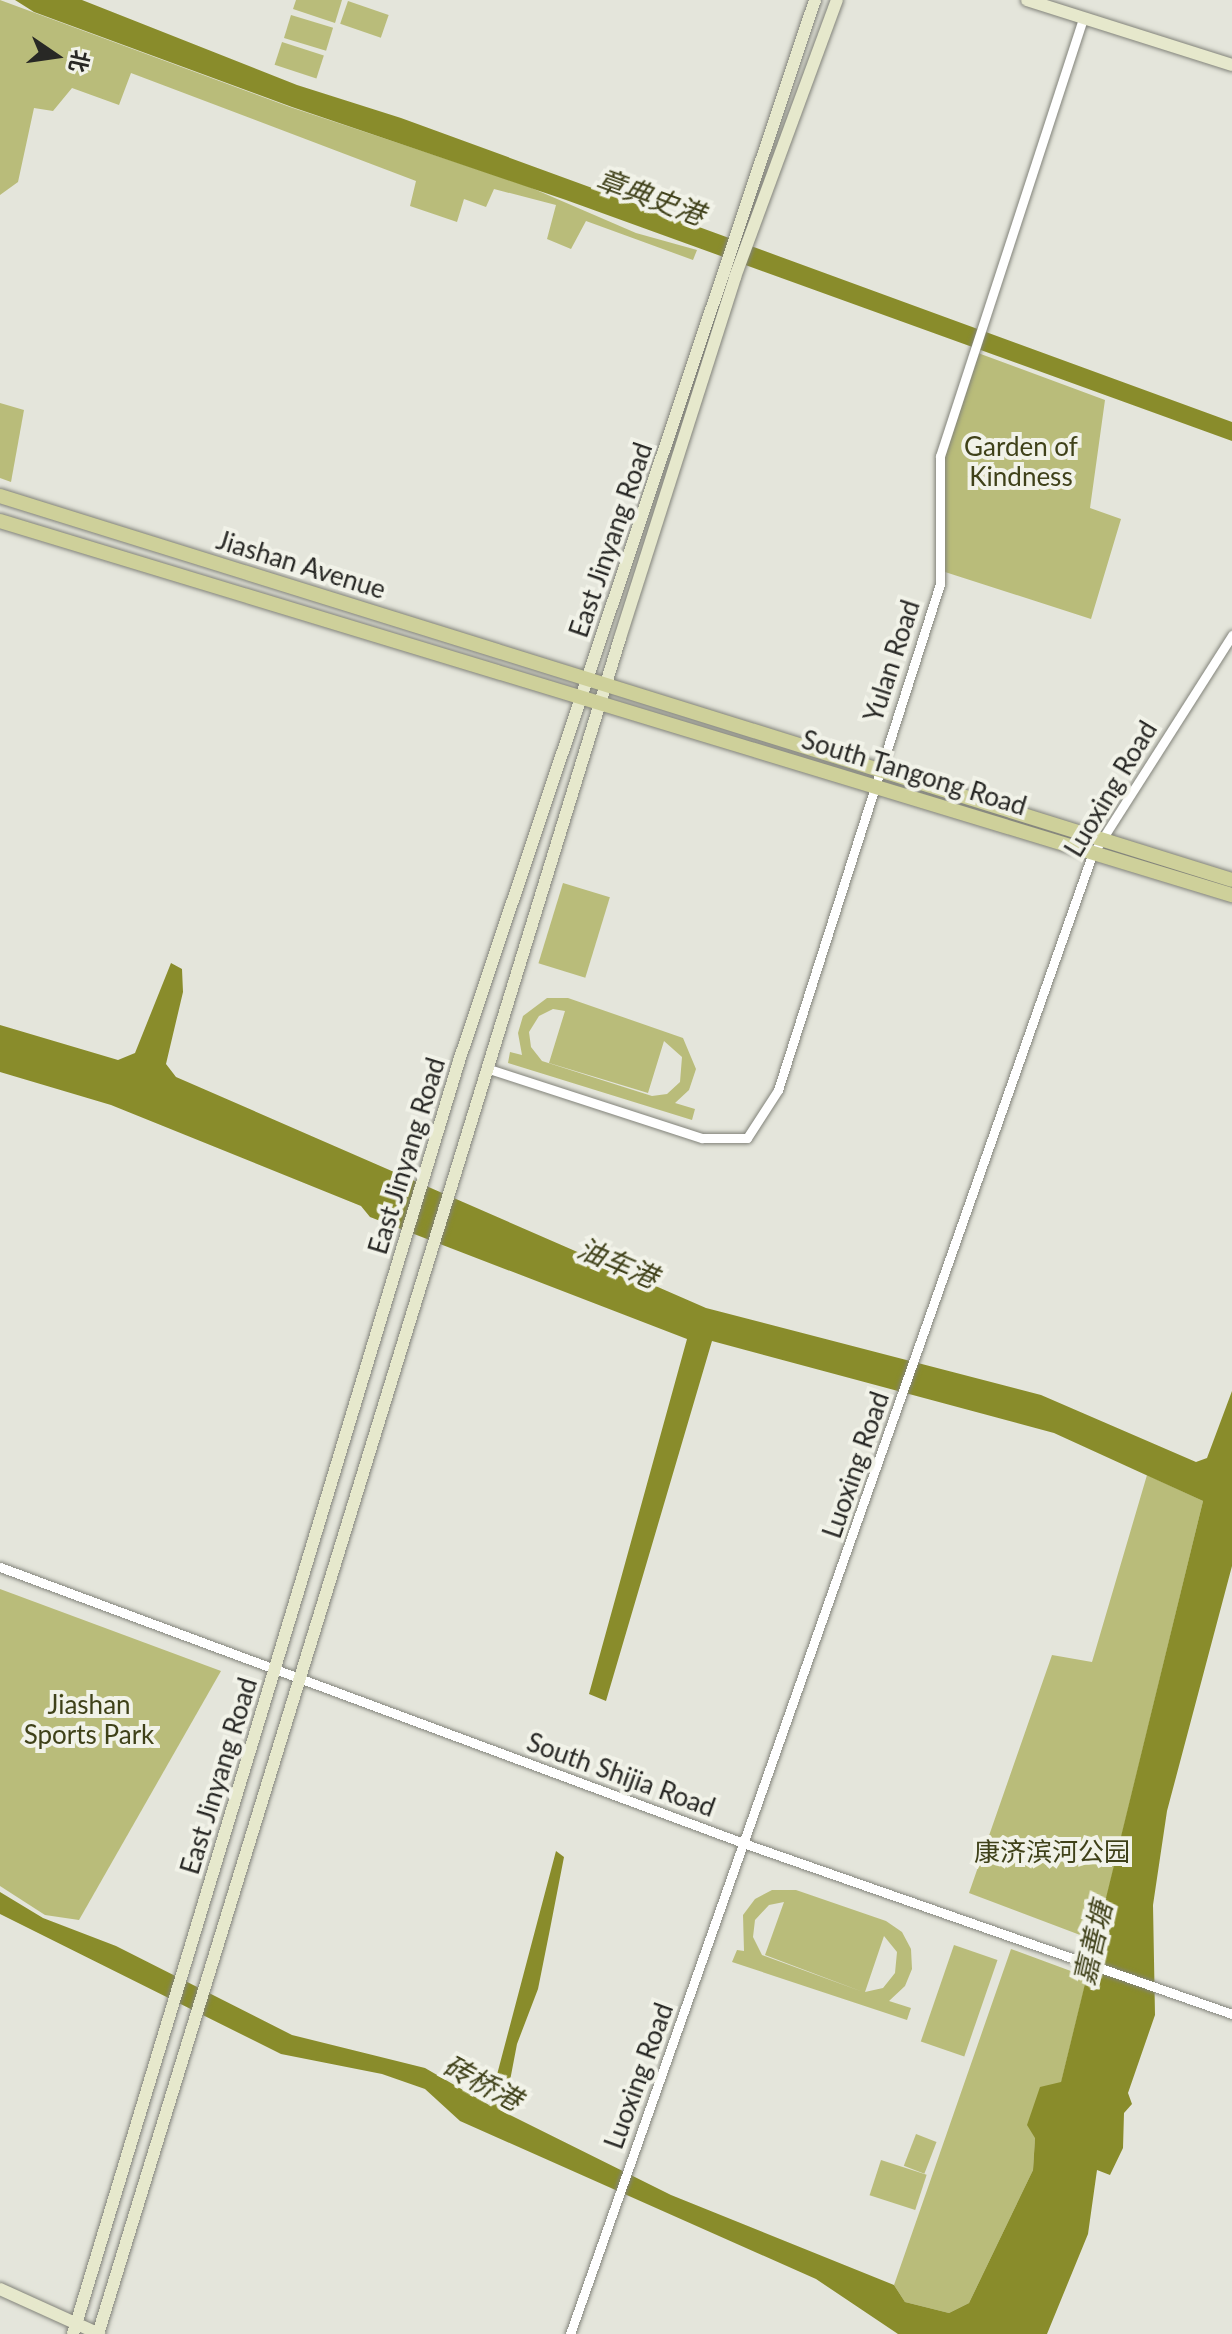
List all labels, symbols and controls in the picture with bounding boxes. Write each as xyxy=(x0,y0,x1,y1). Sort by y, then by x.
north arrow xyxy=(16,16,96,96)
text: 北 xyxy=(64,48,96,75)
water label: 章典史港 xyxy=(593,161,709,231)
park label: Garden of Kindness xyxy=(964,431,1078,492)
street label: East Jinyang Road xyxy=(563,438,659,642)
street label: Jiashan Avenue xyxy=(212,524,390,606)
street label: Yulan Road xyxy=(858,596,926,726)
street label: Luoxing Road xyxy=(1058,715,1164,863)
street label: South Tangong Road xyxy=(798,724,1030,822)
street label: East Jinyang Road xyxy=(362,1054,452,1258)
water label: 油车港 xyxy=(573,1230,663,1294)
street label: Luoxing Road xyxy=(816,1388,896,1542)
street label: East Jinyang Road xyxy=(174,1674,264,1878)
park label: Jiashan Sports Park xyxy=(24,1689,154,1750)
street label: South Shijia Road xyxy=(523,1726,719,1824)
park label: 康济滨河公园 xyxy=(974,1836,1130,1868)
water label: 嘉善塘 xyxy=(1066,1898,1118,1988)
street label: Luoxing Road xyxy=(598,1999,680,2153)
water label: 砖桥港 xyxy=(438,2047,528,2117)

